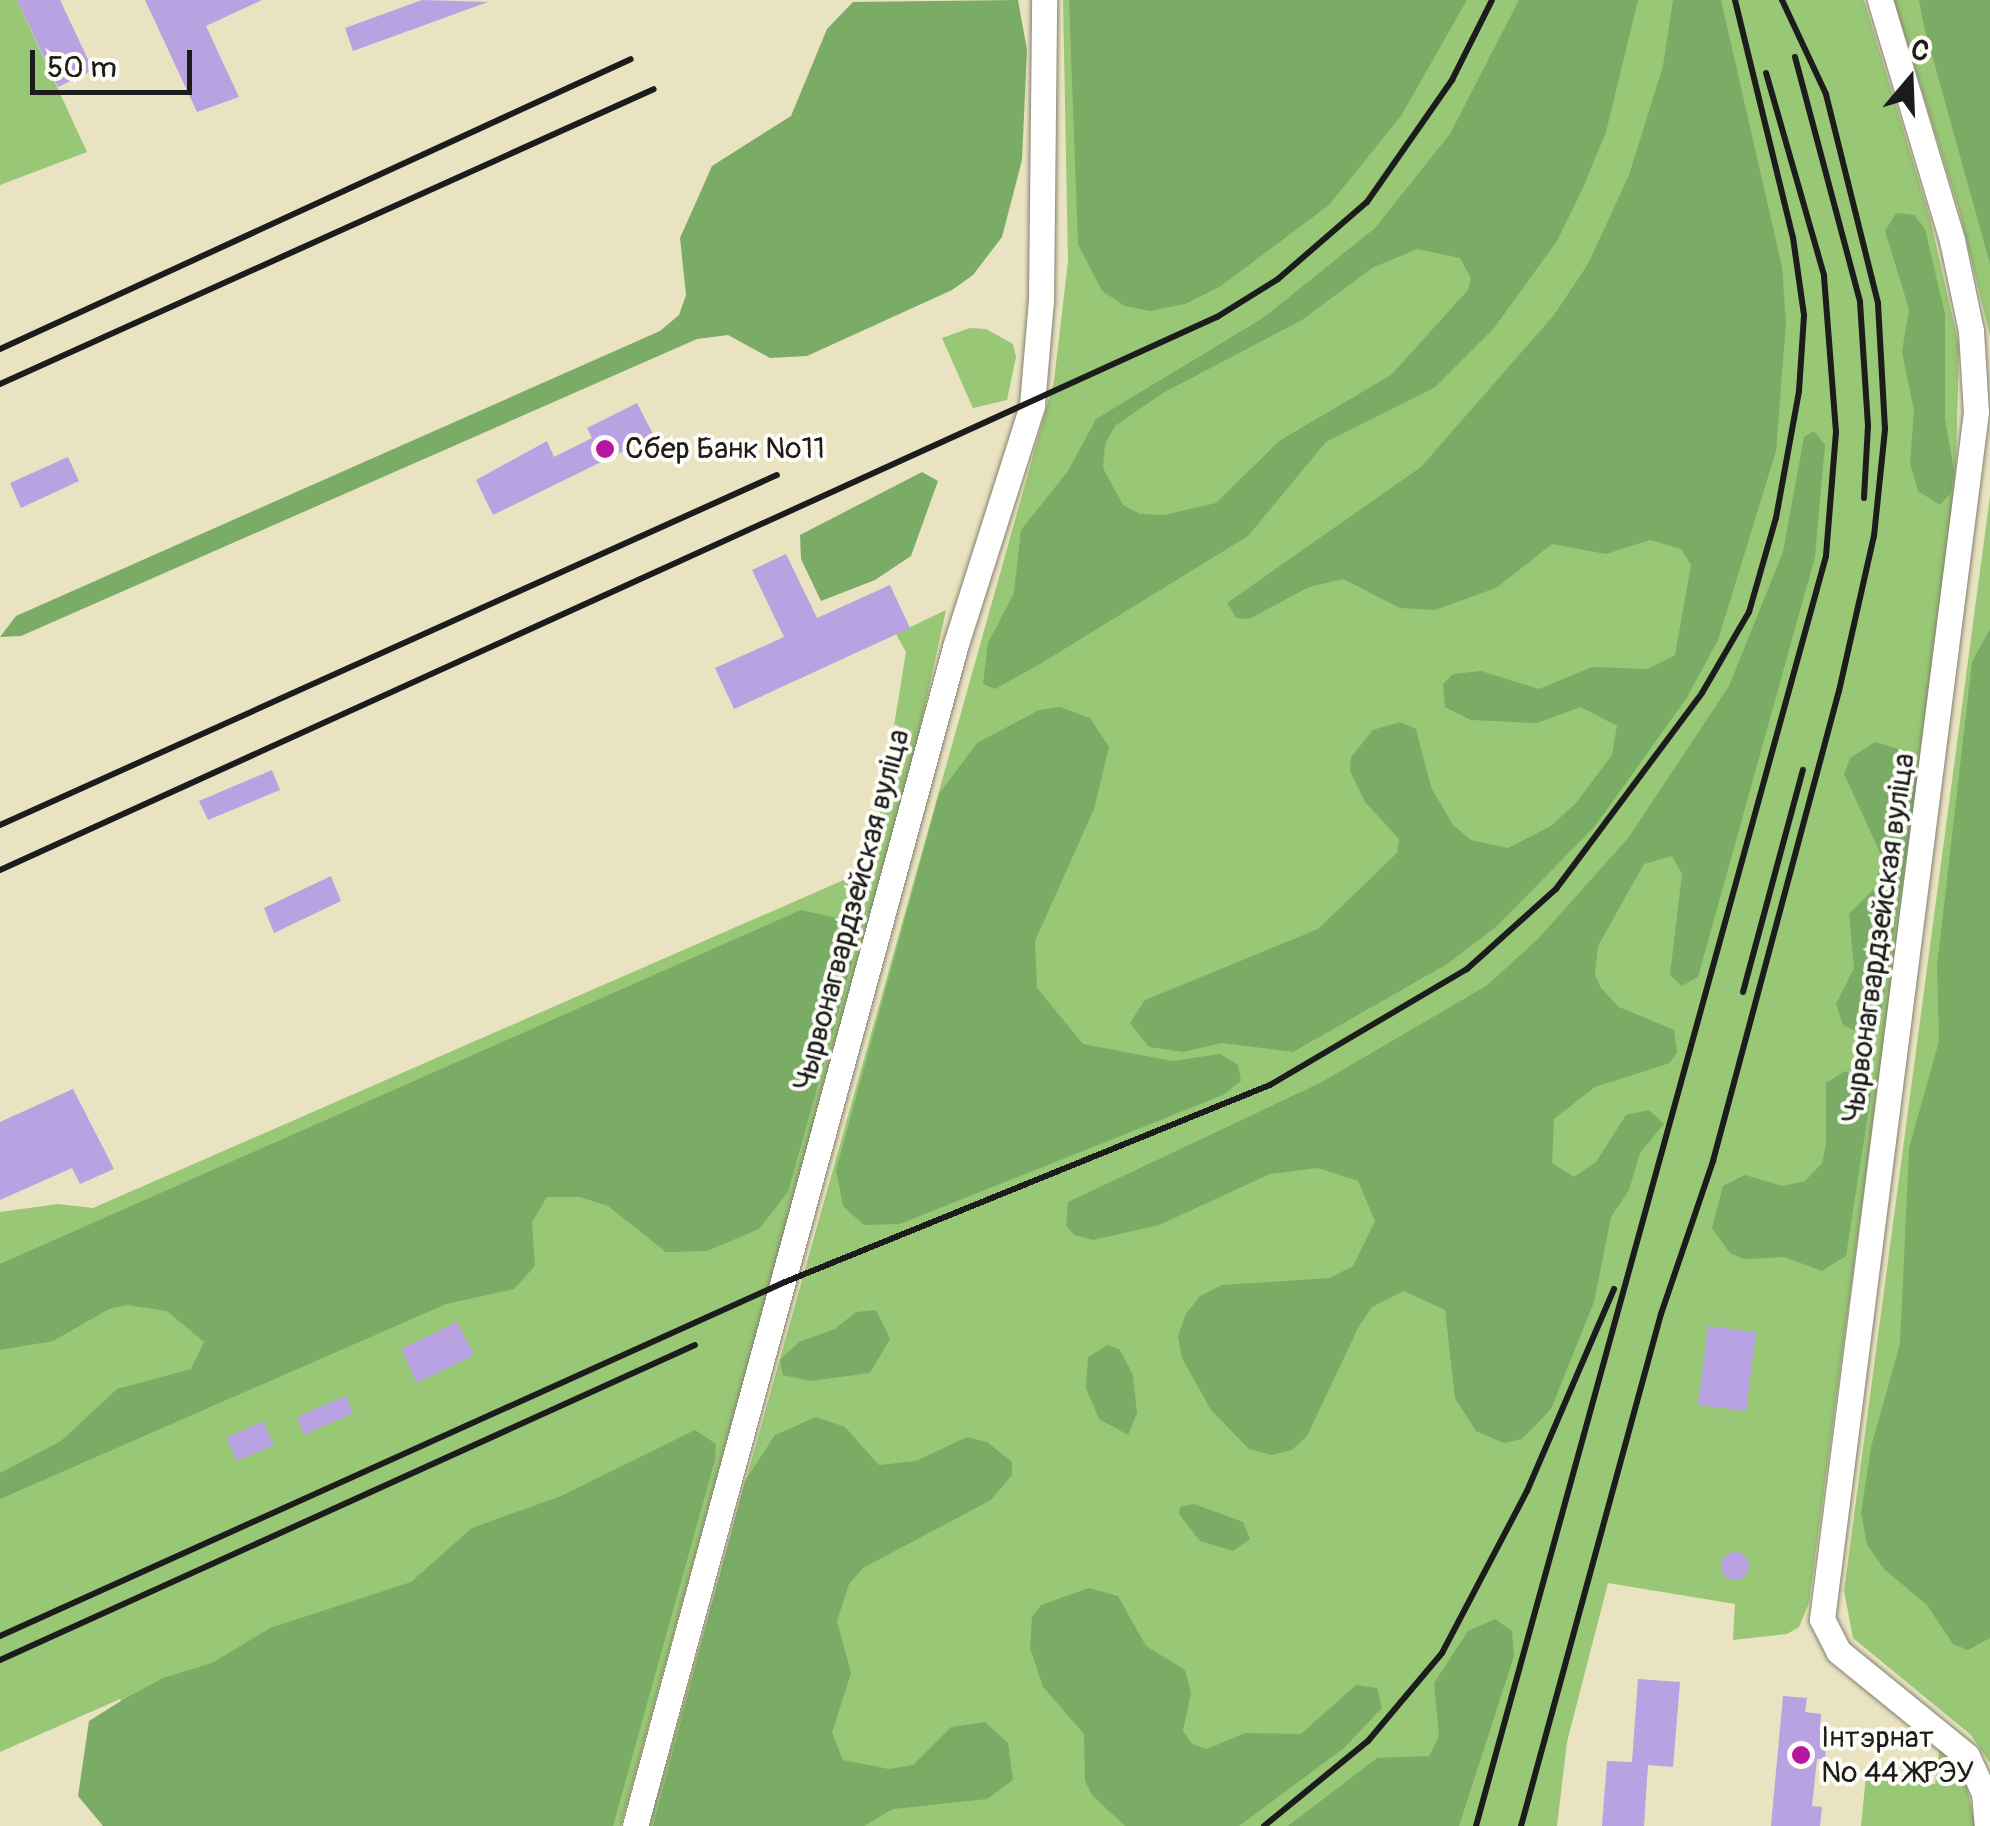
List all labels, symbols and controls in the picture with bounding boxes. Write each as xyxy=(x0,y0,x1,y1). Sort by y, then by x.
scale bar xyxy=(35,30,198,92)
north arrow xyxy=(1860,30,1960,130)
text: С xyxy=(1906,32,1934,71)
text: 50 m xyxy=(47,49,117,86)
place label: Сбер Банк №11 xyxy=(625,431,825,467)
marker: Сбер Банк №11 xyxy=(594,438,616,460)
street label: Чырвонагвардзейская вуліца xyxy=(786,725,918,1095)
street label: Чырвонагвардзейская вуліца xyxy=(1835,751,1923,1125)
place label: Інтэрнат № 44 ЖРЭУ xyxy=(1821,1720,1974,1790)
marker: Інтэрнат № 44 ЖРЭУ xyxy=(1790,1744,1812,1766)

